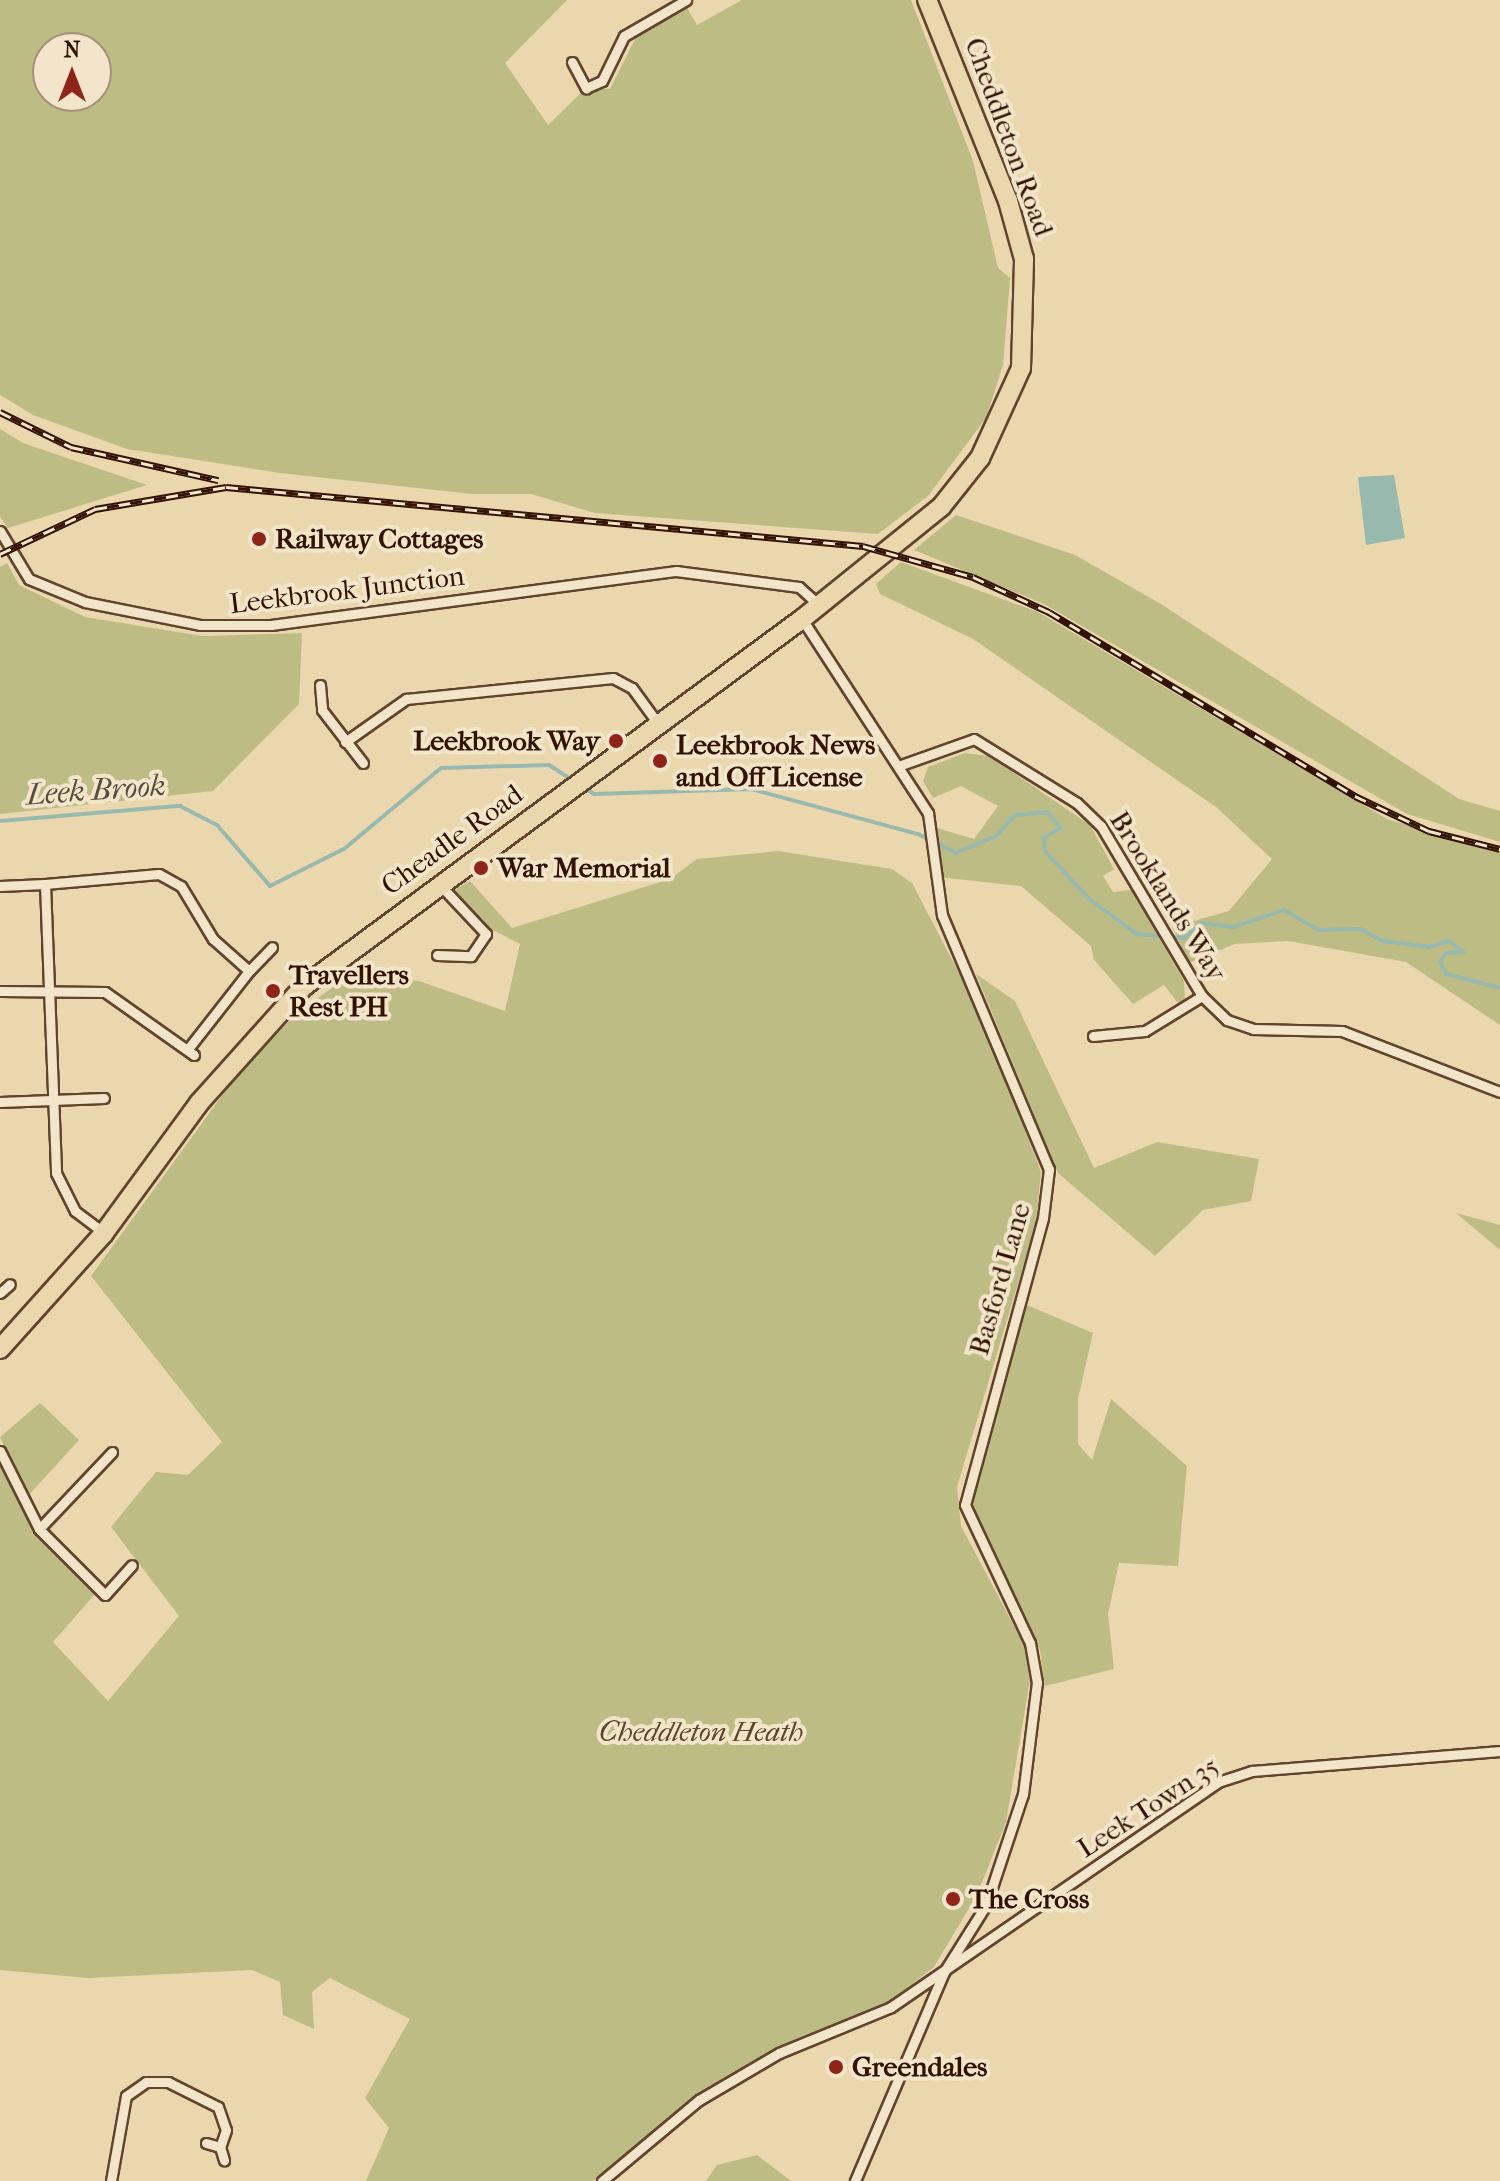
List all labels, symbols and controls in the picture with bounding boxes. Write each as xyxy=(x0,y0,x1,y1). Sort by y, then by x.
north arrow xyxy=(32,32,112,112)
street label: Cheddleton Road xyxy=(958,33,1060,241)
text: N xyxy=(64,37,80,63)
place label: Railway Cottages xyxy=(275,522,483,556)
marker: Railway Cottages xyxy=(250,530,268,548)
street label: Leekbrook Junction xyxy=(228,559,466,621)
place label: Leekbrook Way xyxy=(413,724,600,758)
place label: Leekbrook News and Off License xyxy=(676,728,875,794)
marker: Leekbrook Way xyxy=(607,732,625,750)
marker: Leekbrook News and Off License xyxy=(651,752,669,770)
water label: Leek Brook xyxy=(25,768,167,814)
street label: Cheadle Road xyxy=(375,778,529,902)
street label: Brooklands Way xyxy=(1102,805,1234,987)
place label: War Memorial xyxy=(497,851,671,885)
marker: War Memorial xyxy=(472,859,490,877)
place label: Travellers Rest PH xyxy=(289,958,409,1024)
marker: Travellers Rest PH xyxy=(264,982,282,1000)
street label: Basford Lane xyxy=(962,1199,1038,1359)
park label: Cheddleton Heath xyxy=(599,1715,803,1749)
street label: Leek Town 35 xyxy=(1071,1749,1225,1865)
place label: The Cross xyxy=(969,1882,1089,1916)
marker: The Cross xyxy=(944,1890,962,1908)
place label: Greendales xyxy=(852,2050,987,2084)
marker: Greendales xyxy=(827,2058,845,2076)

